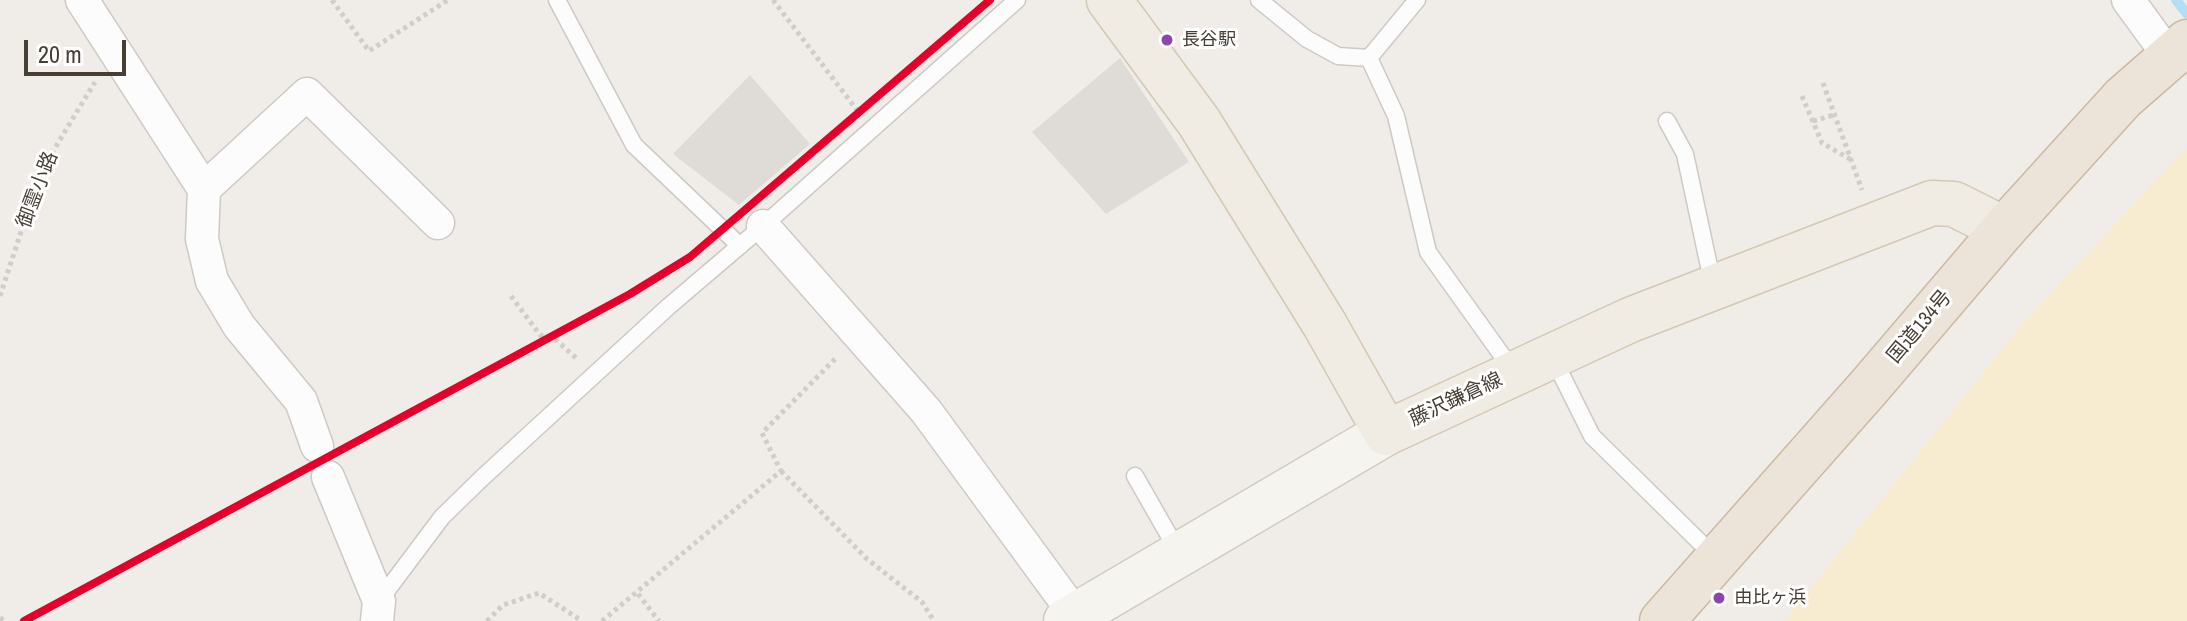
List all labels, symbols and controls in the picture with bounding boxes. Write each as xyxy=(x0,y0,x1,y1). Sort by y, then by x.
scale bar xyxy=(28,24,130,74)
place label: 長谷駅 xyxy=(1182,29,1236,51)
marker: 長谷駅 xyxy=(1159,32,1175,48)
text: 20 m xyxy=(38,38,82,70)
street label: 御霊小路 xyxy=(12,148,64,232)
street label: 国道134号 xyxy=(1883,286,1957,368)
street label: 藤沢鎌倉線 xyxy=(1406,368,1506,432)
place label: 由比ヶ浜 xyxy=(1734,587,1806,609)
marker: 由比ヶ浜 xyxy=(1711,590,1727,606)

